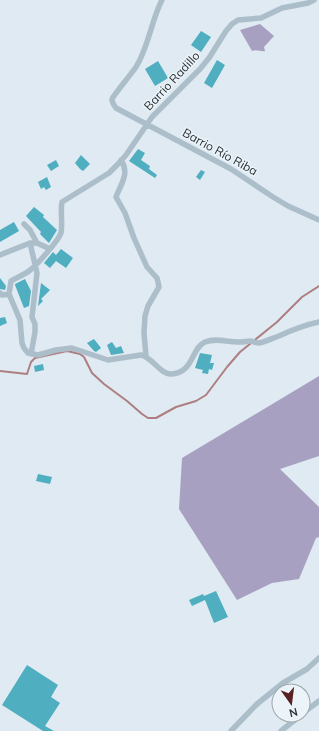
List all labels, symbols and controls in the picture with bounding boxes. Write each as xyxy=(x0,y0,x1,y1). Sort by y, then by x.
street label: Barrio Radillo xyxy=(141,48,203,113)
street label: Barrio Río Riba xyxy=(180,125,260,178)
north arrow xyxy=(271,683,311,723)
text: N xyxy=(288,705,299,721)

